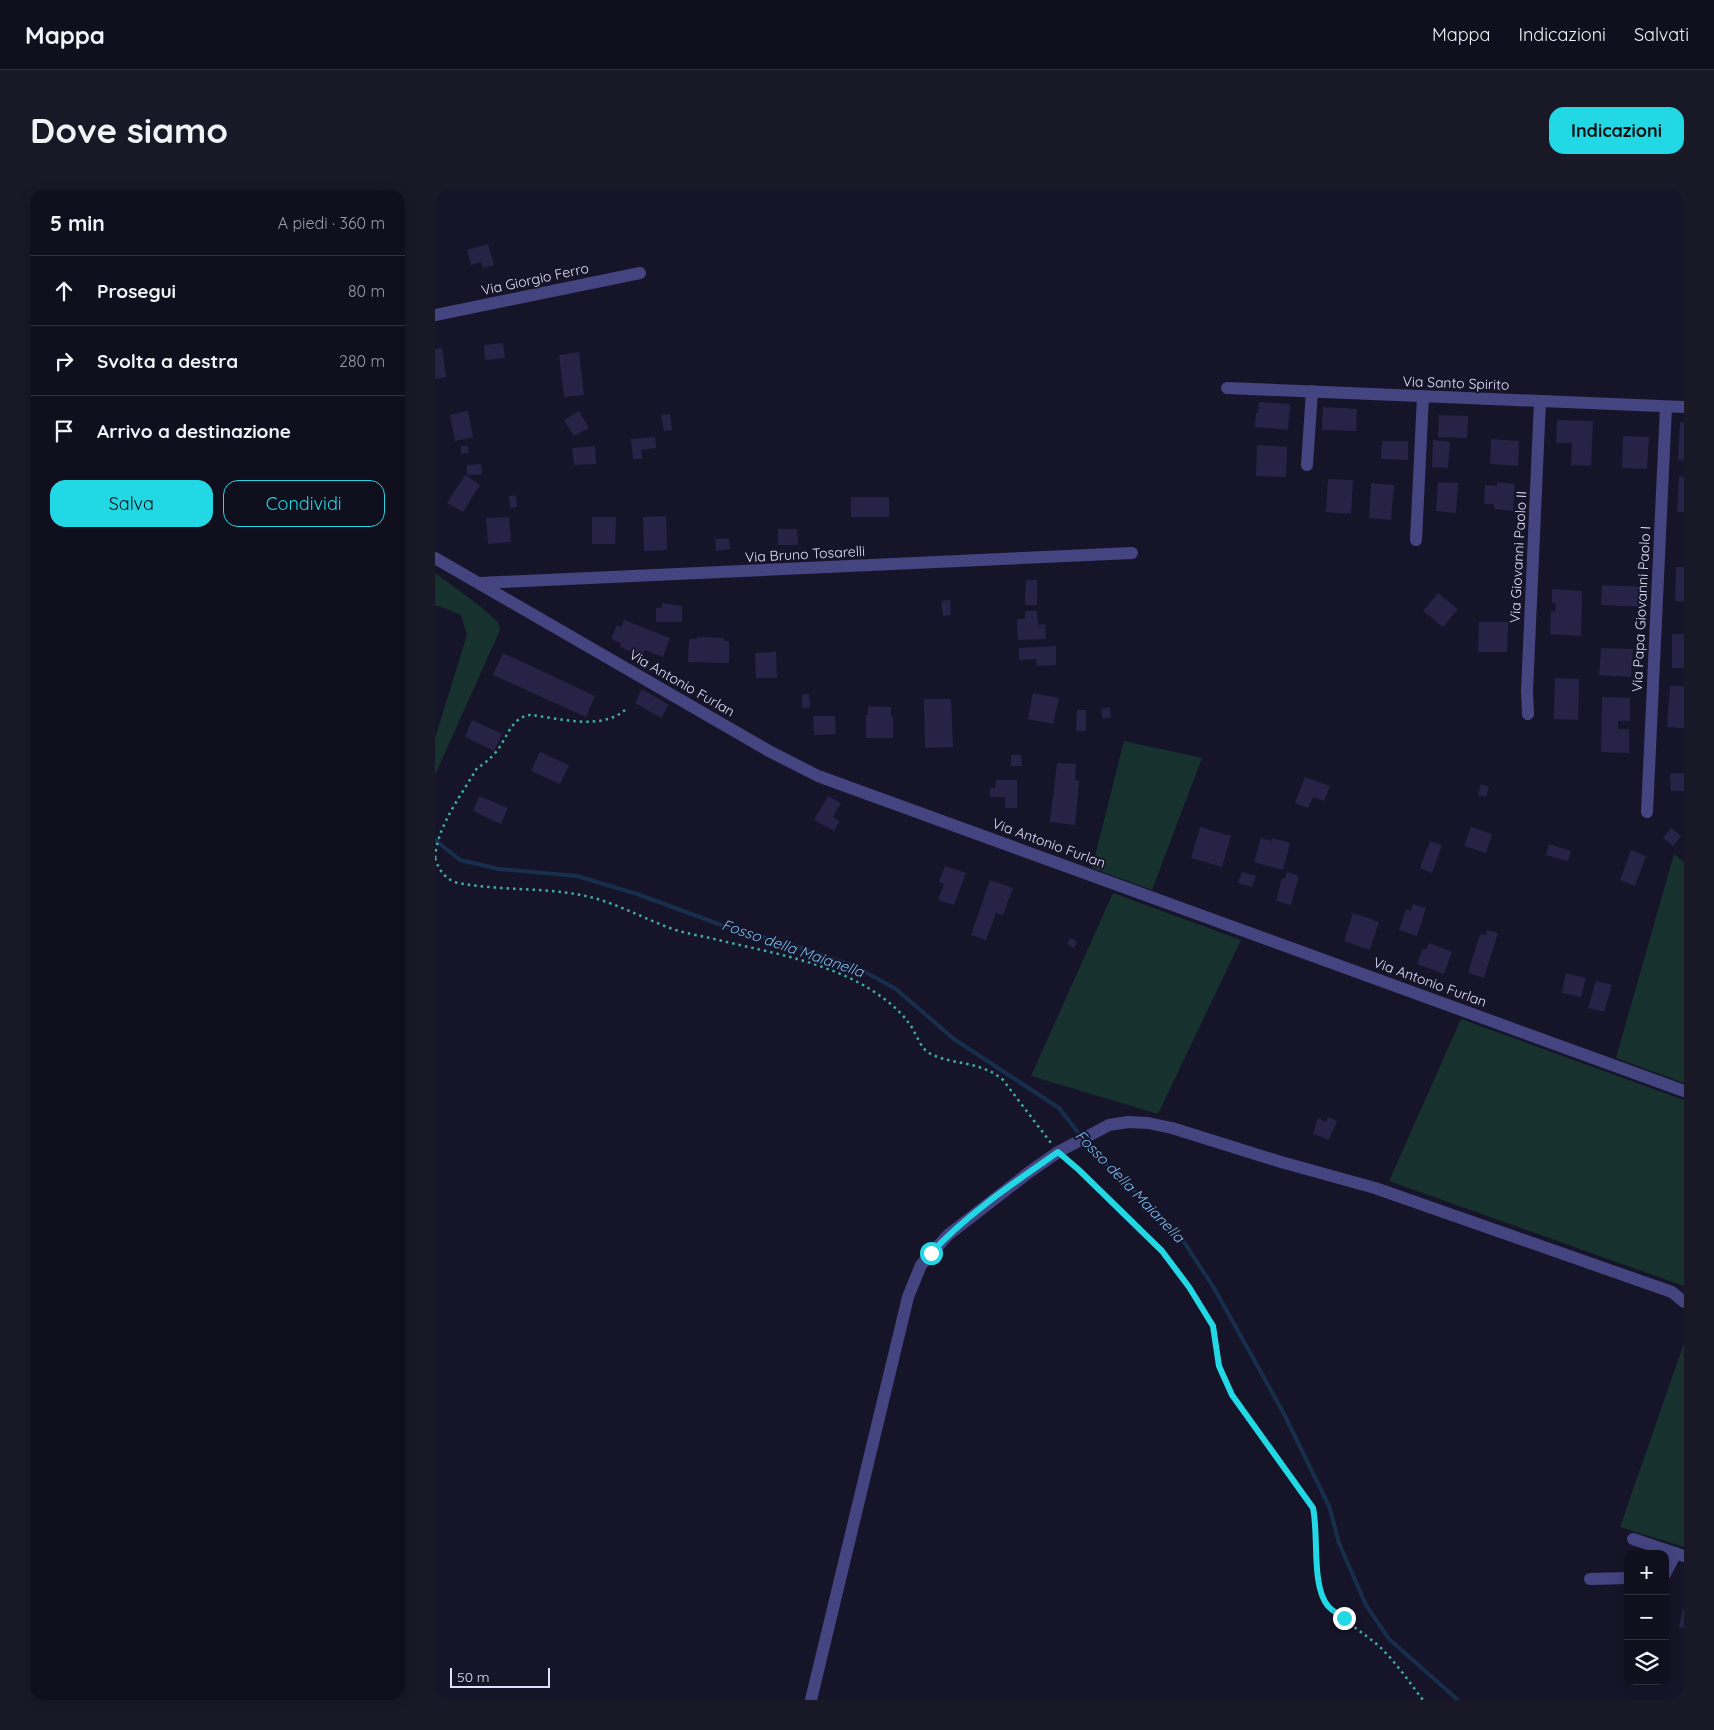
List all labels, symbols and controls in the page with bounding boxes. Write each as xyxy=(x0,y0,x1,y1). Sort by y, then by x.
text: Mappa xyxy=(25,20,105,50)
text: Mappa xyxy=(1432,23,1490,46)
text: Indicazioni xyxy=(1518,23,1606,46)
text: Salvati xyxy=(1634,23,1689,46)
button: Indicazioni xyxy=(1549,107,1684,154)
text: Dove siamo xyxy=(30,108,228,152)
text: 5 min xyxy=(50,210,105,236)
text: A piedi · 360 m xyxy=(278,213,385,233)
street label: Via Giorgio Ferro xyxy=(480,259,590,299)
icon: ahead xyxy=(50,277,78,305)
text: Prosegui xyxy=(97,279,176,303)
text: 80 m xyxy=(348,281,385,301)
icon: right xyxy=(50,347,78,375)
text: Svolta a destra xyxy=(97,349,238,373)
text: 280 m xyxy=(339,351,385,371)
street label: Via Santo Spirito xyxy=(1402,372,1510,394)
icon: arrive xyxy=(50,417,78,445)
text: Arrivo a destinazione xyxy=(97,419,291,443)
button: Salva xyxy=(50,480,213,527)
button: Condividi xyxy=(223,480,385,527)
street label: Via Giovanni Paolo II xyxy=(1506,491,1530,623)
street label: Via Papa Giovanni Paolo I xyxy=(1628,526,1654,692)
street label: Via Bruno Tosarelli xyxy=(744,542,866,566)
street label: Via Antonio Furlan xyxy=(626,645,738,721)
street label: Via Antonio Furlan xyxy=(990,814,1108,872)
water label: Fosso della Maianella xyxy=(719,915,867,982)
street label: Via Antonio Furlan xyxy=(1371,953,1489,1011)
water label: Fosso della Maianella xyxy=(1071,1126,1189,1247)
route start xyxy=(920,1242,943,1265)
map controls xyxy=(1624,1550,1669,1685)
button: + xyxy=(1624,1550,1669,1595)
button: − xyxy=(1624,1595,1669,1640)
route end xyxy=(1333,1607,1356,1630)
button: layers xyxy=(1624,1640,1669,1685)
scale bar xyxy=(450,1665,550,1688)
text: 50 m xyxy=(457,1668,490,1686)

